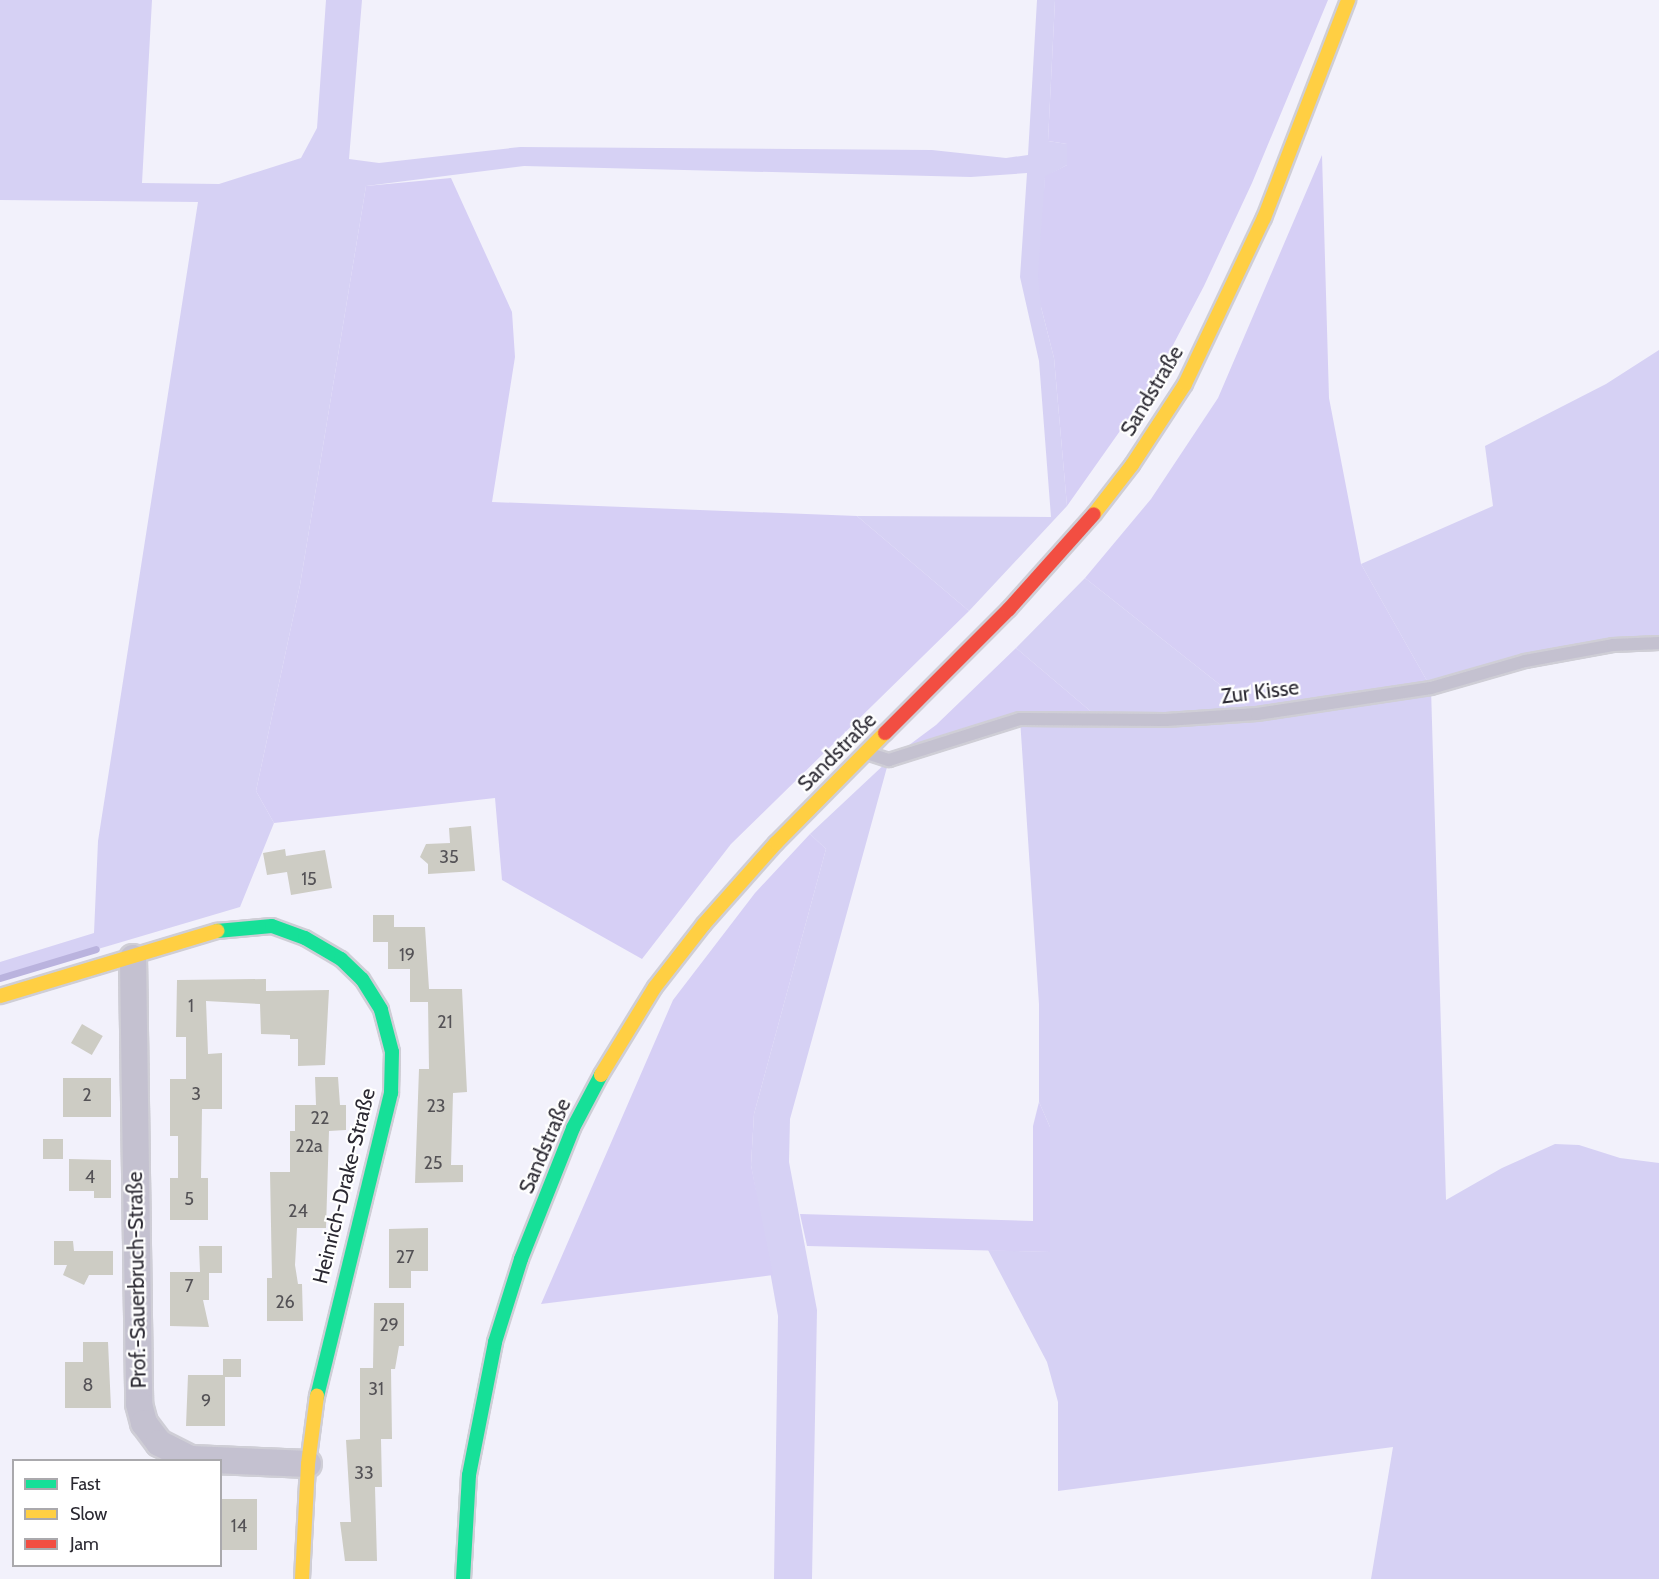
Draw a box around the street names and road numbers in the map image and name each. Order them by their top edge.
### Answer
street label: Sandstraße [1115,341,1189,441]
street label: Zur Kisse [1220,675,1300,709]
street label: Sandstraße [792,707,882,797]
street label: Heinrich-Drake-Straße [307,1086,381,1286]
street label: Sandstraße [514,1095,576,1197]
street label: Prof.-Sauerbruch-Straße [123,1171,151,1389]

